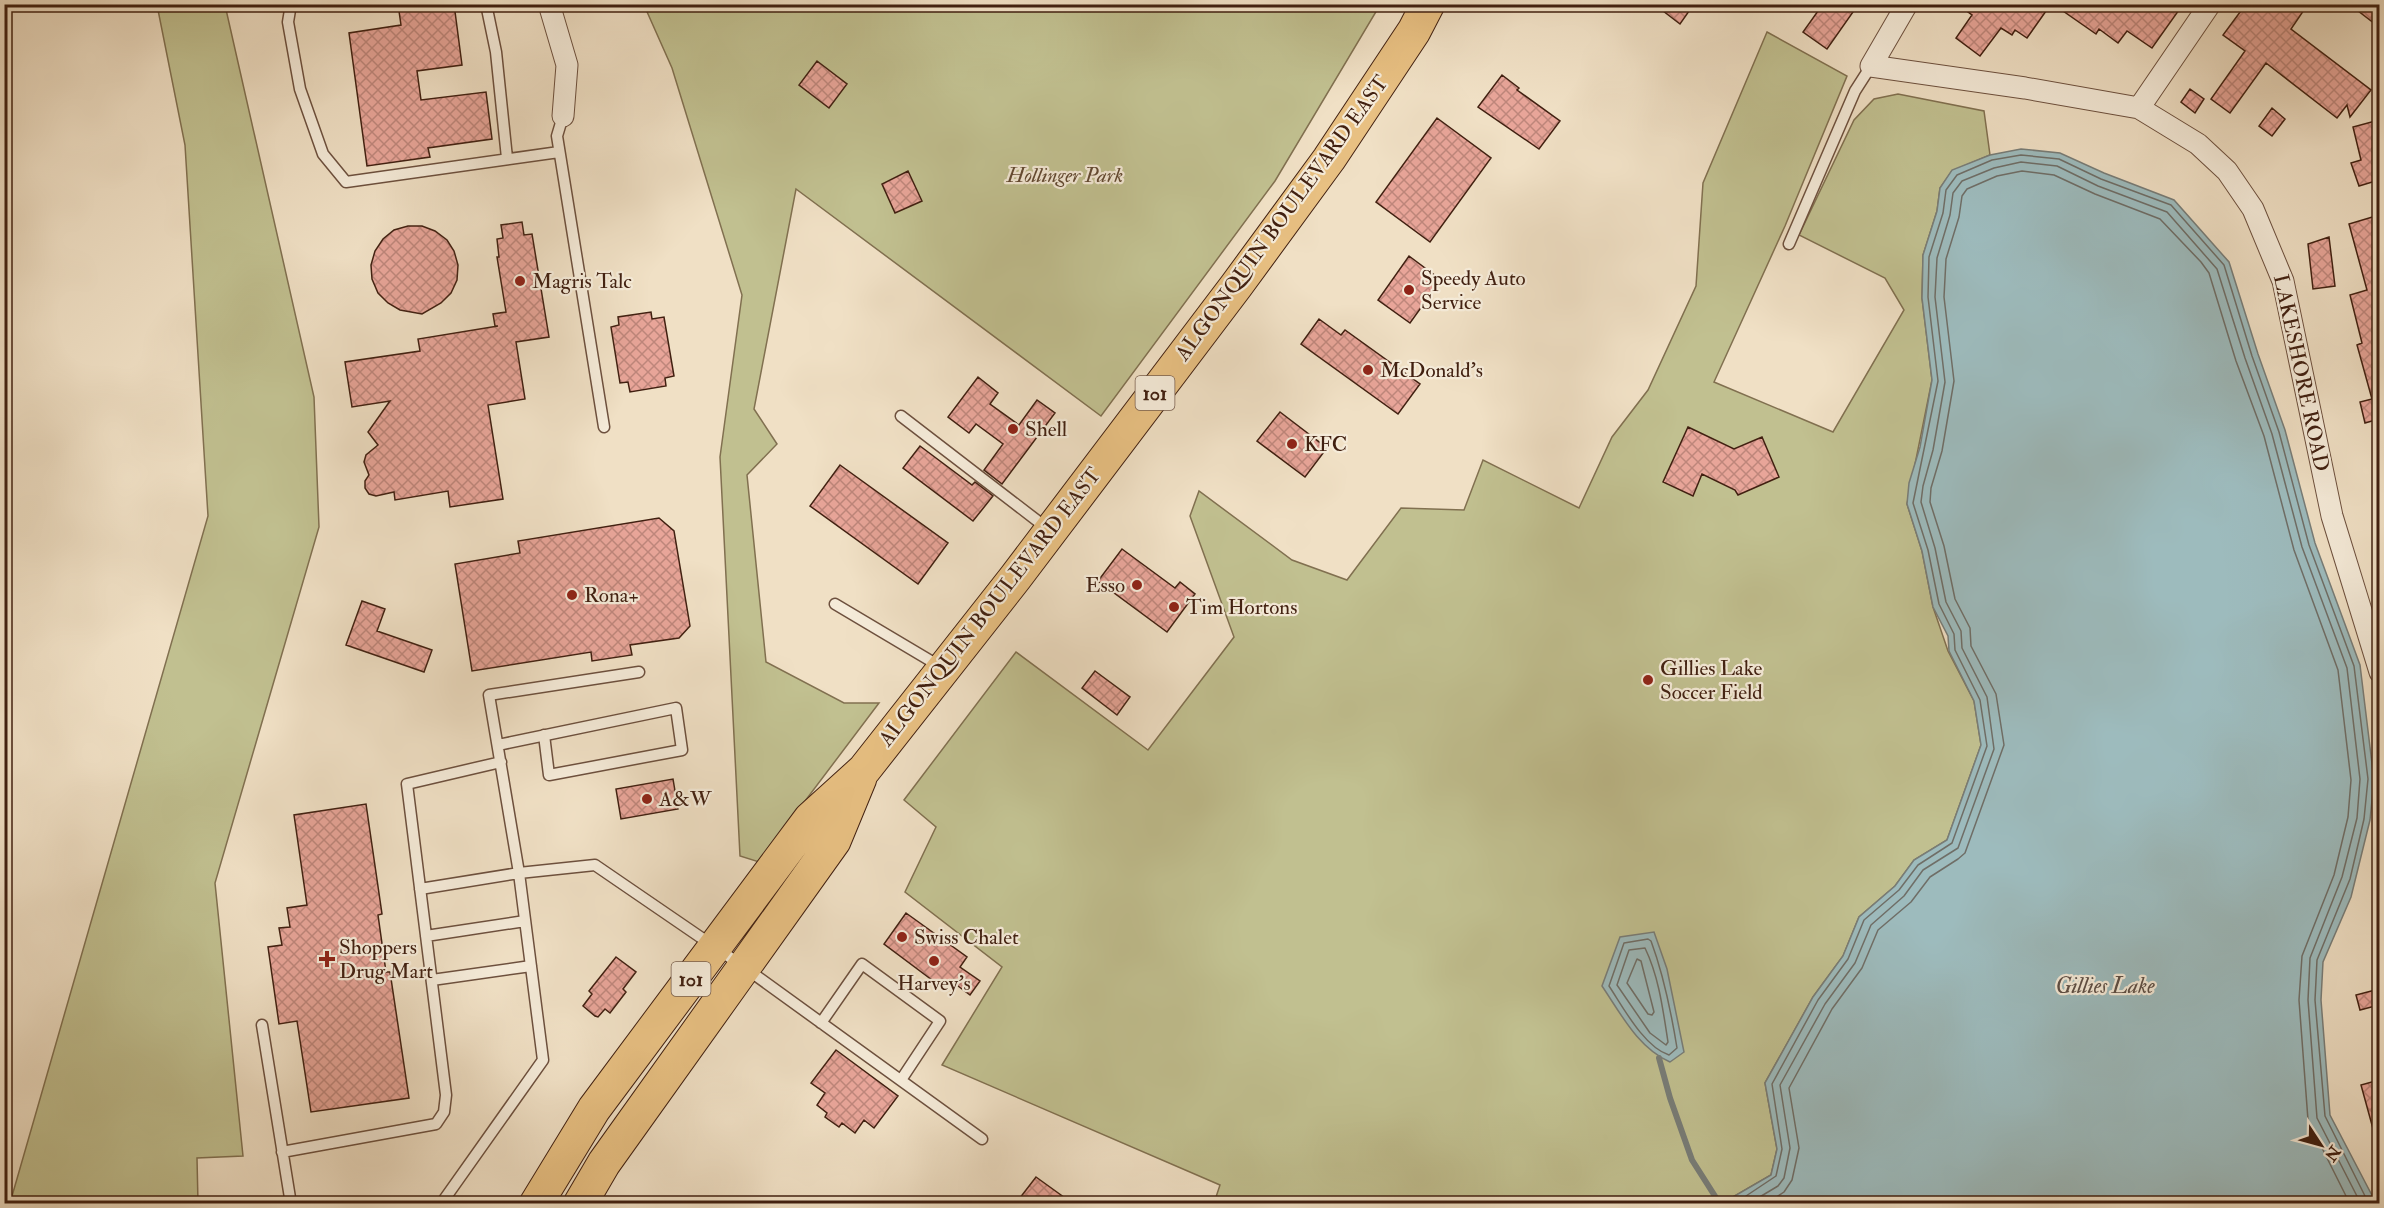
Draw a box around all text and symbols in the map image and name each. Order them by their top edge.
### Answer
street label: ALGONQUIN BOULEVARD EAST [1169,70,1395,367]
park label: Hollinger Park [1006,162,1123,189]
place label: Speedy Auto Service [1421,265,1526,316]
place label: Magris Talc [532,268,632,295]
street label: LAKESHORE ROAD [2267,272,2335,474]
marker: Magris Talc [513,274,527,288]
marker: Speedy Auto Service [1402,283,1416,297]
place label: McDonald's [1380,357,1483,384]
marker: McDonald's [1361,363,1375,377]
road number: 101 [1136,376,1174,410]
place label: Shell [1025,416,1068,443]
marker: Shell [1006,422,1020,436]
place label: KFC [1304,431,1347,458]
marker: KFC [1285,437,1299,451]
street label: ALGONQUIN BOULEVARD EAST [872,462,1107,753]
place label: Esso [1085,572,1125,599]
marker: Esso [1130,578,1144,592]
place label: Rona+ [584,582,639,609]
marker: Rona+ [565,588,579,602]
place label: Tim Hortons [1186,594,1297,621]
marker: Tim Hortons [1167,600,1181,614]
place label: Gillies Lake Soccer Field [1660,655,1763,706]
marker: Gillies Lake Soccer Field [1641,673,1655,687]
place label: A&W [658,786,712,813]
marker: A&W [640,792,654,806]
place label: Swiss Chalet [914,924,1019,951]
marker: Swiss Chalet [895,930,909,944]
place label: Shoppers Drug Mart [339,934,433,985]
marker: Shoppers Drug Mart [320,952,334,966]
marker: Harvey's [927,954,941,968]
road number: 101 [672,962,710,996]
place label: Harvey's [897,970,971,997]
water label: Gillies Lake [2055,972,2155,1000]
north arrow [2291,1115,2351,1175]
text: N [2320,1141,2345,1165]

